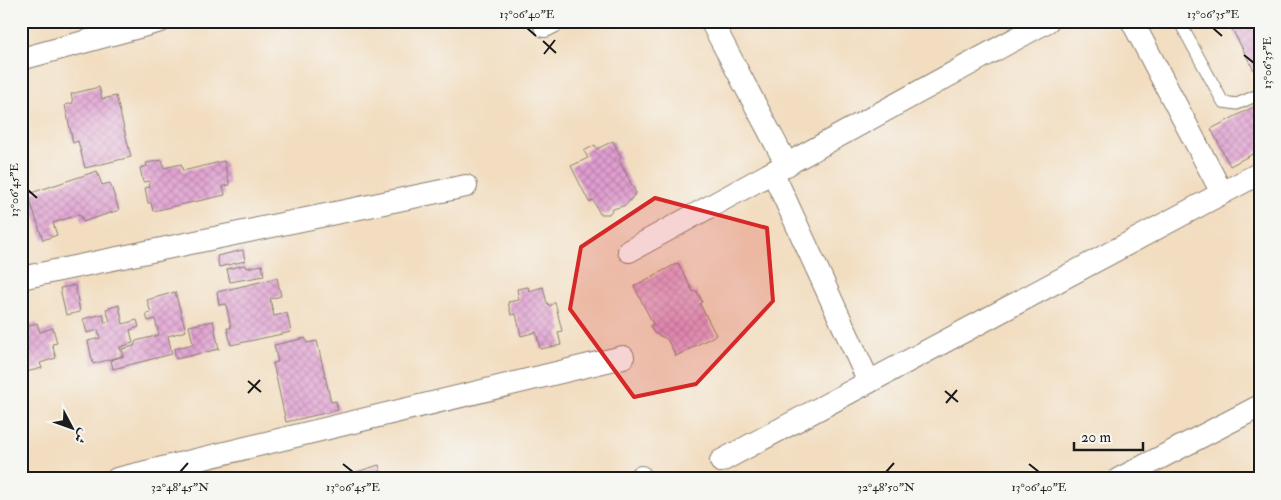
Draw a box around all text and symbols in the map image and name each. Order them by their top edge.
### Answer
text: 13°06'40"E [500,7,555,22]
text: 13°06'35"E [1187,7,1239,22]
text: 13°06'35"E [1260,37,1275,89]
text: 13°06'45"E [7,163,22,217]
north arrow [48,402,98,452]
scale bar [1074,420,1142,452]
text: ش [70,425,92,447]
text: 20 m [1081,428,1111,447]
text: 32°48'45"N [151,480,209,495]
text: 13°06'45"E [326,480,380,495]
text: 32°48'50"N [857,480,915,495]
text: 13°06'40"E [1012,480,1067,495]

